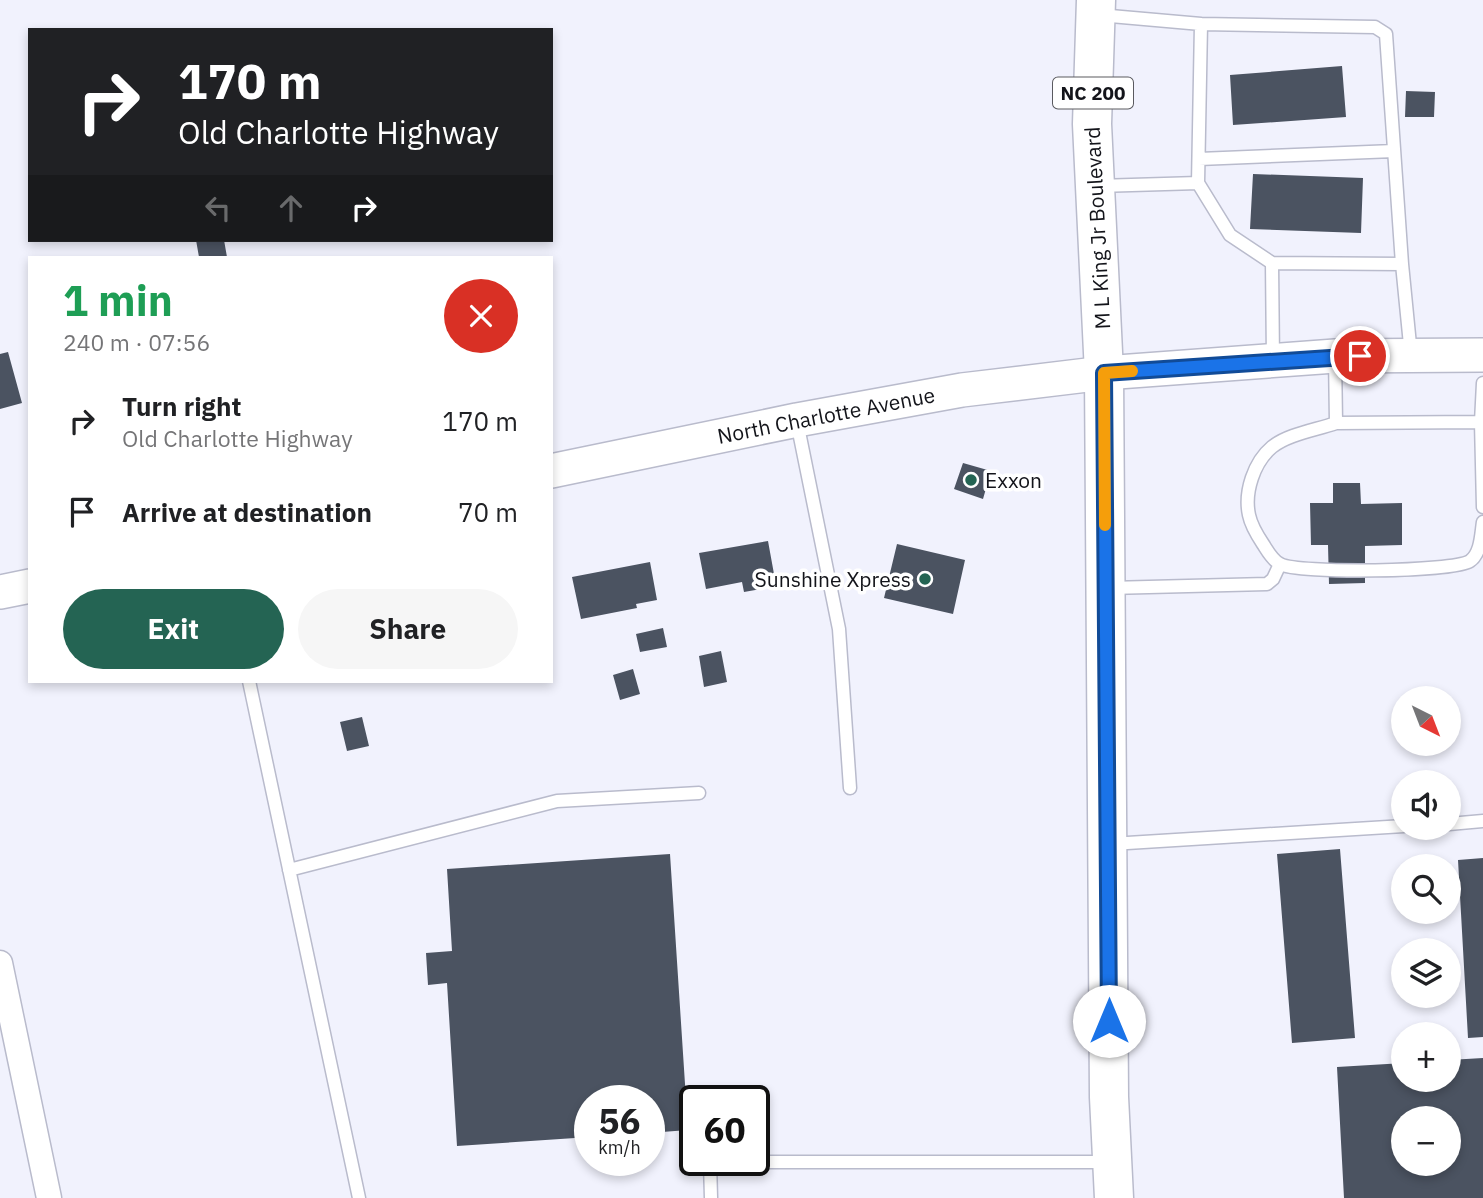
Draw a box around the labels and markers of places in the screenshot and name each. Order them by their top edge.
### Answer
pin [1330,326,1390,386]
place label: Exxon [985,466,1042,494]
marker: Exxon [963,472,979,488]
place label: Sunshine Xpress [755,565,911,593]
marker: Sunshine Xpress [917,571,933,587]

